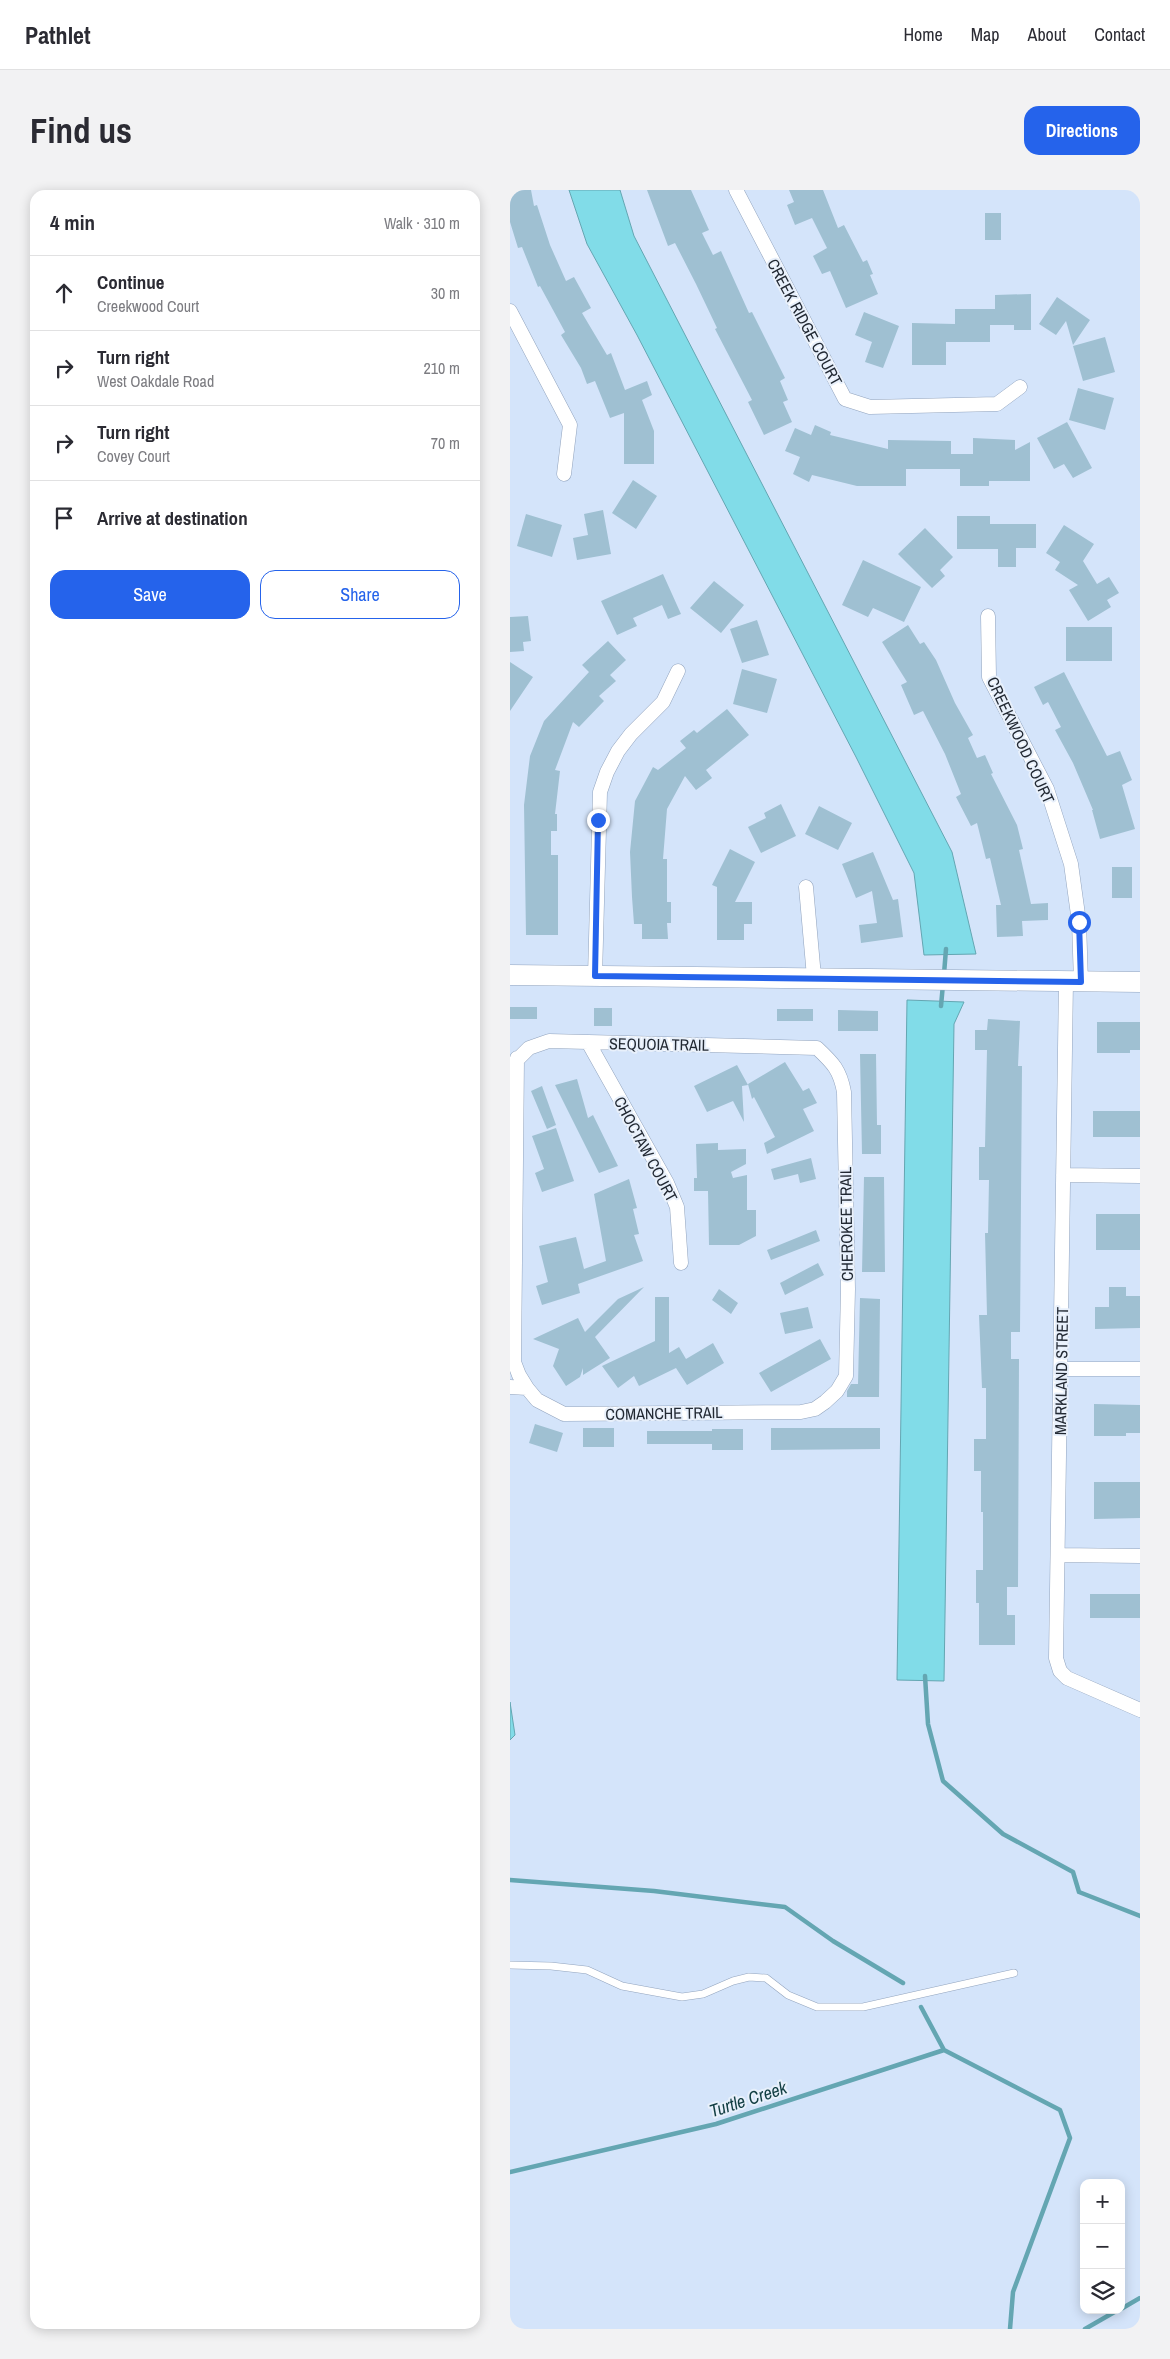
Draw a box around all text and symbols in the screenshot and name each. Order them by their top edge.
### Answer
text: Pathlet [25,19,91,51]
text: Home [903,22,943,47]
text: Map [971,22,1000,47]
text: About [1028,22,1066,47]
text: Contact [1094,22,1145,47]
button: Directions [1024,106,1140,155]
text: Find us [30,107,132,154]
text: 4 min [50,208,95,237]
text: Walk · 310 m [384,212,460,234]
street label: CREEK RIDGE COURT [762,255,848,389]
text: Continue [97,269,165,295]
icon: ahead [50,279,78,307]
text: 30 m [431,282,460,304]
text: Creekwood Court [97,295,199,317]
text: Turn right [97,344,169,370]
icon: right [50,354,78,382]
text: 210 m [424,357,460,379]
text: West Oakdale Road [97,370,214,392]
text: Turn right [97,419,169,445]
icon: right [50,429,78,457]
text: 70 m [431,432,460,454]
text: Covey Court [97,445,170,467]
icon: arrive [50,504,78,532]
text: Arrive at destination [97,505,248,531]
button: Save [50,570,250,619]
button: Share [260,570,460,619]
street label: CREEKWOOD COURT [982,673,1060,807]
route end [587,809,610,832]
route start [1068,911,1091,934]
street label: SEQUOIA TRAIL [609,1032,710,1056]
street label: CHOCTAW COURT [609,1092,683,1206]
street label: CHEROKEE TRAIL [834,1166,858,1281]
street label: MARKLAND STREET [1049,1307,1073,1435]
street label: COMANCHE TRAIL [605,1401,723,1425]
water label: Turtle Creek [706,2075,790,2123]
map controls [1080,2179,1125,2314]
button: + [1080,2179,1125,2224]
button: − [1080,2224,1125,2269]
button: layers [1080,2269,1125,2314]

